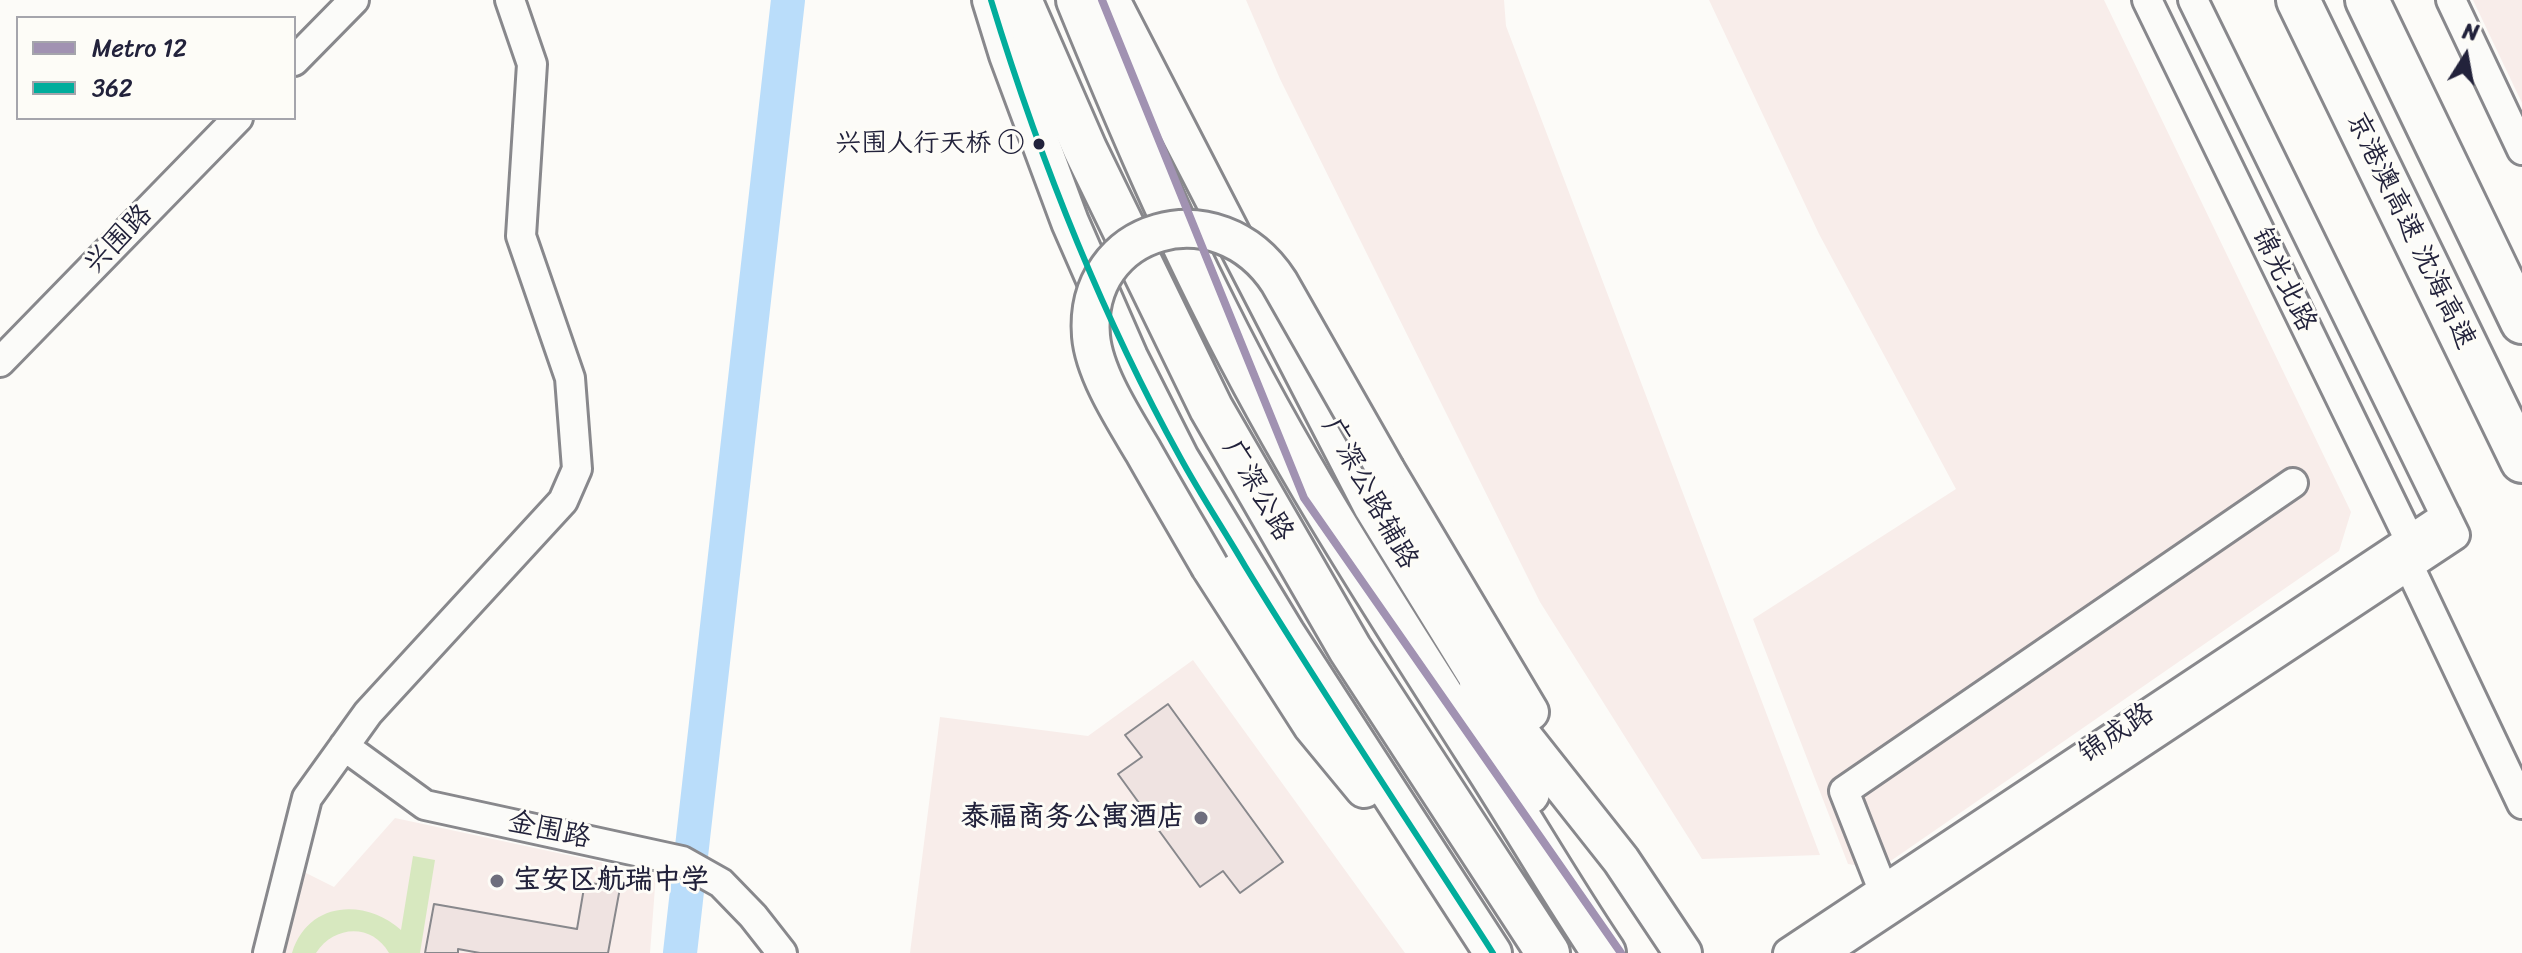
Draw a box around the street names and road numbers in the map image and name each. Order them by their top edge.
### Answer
street label: 京港澳高速 沈海高速 [2338,107,2482,355]
street label: 兴围路 [78,198,160,282]
street label: 锦光北路 [2243,222,2323,338]
street label: 广深公路辅路 [1314,412,1424,576]
street label: 广深公路 [1214,434,1300,548]
street label: 锦成路 [2073,697,2161,771]
street label: 金围路 [504,806,594,856]

